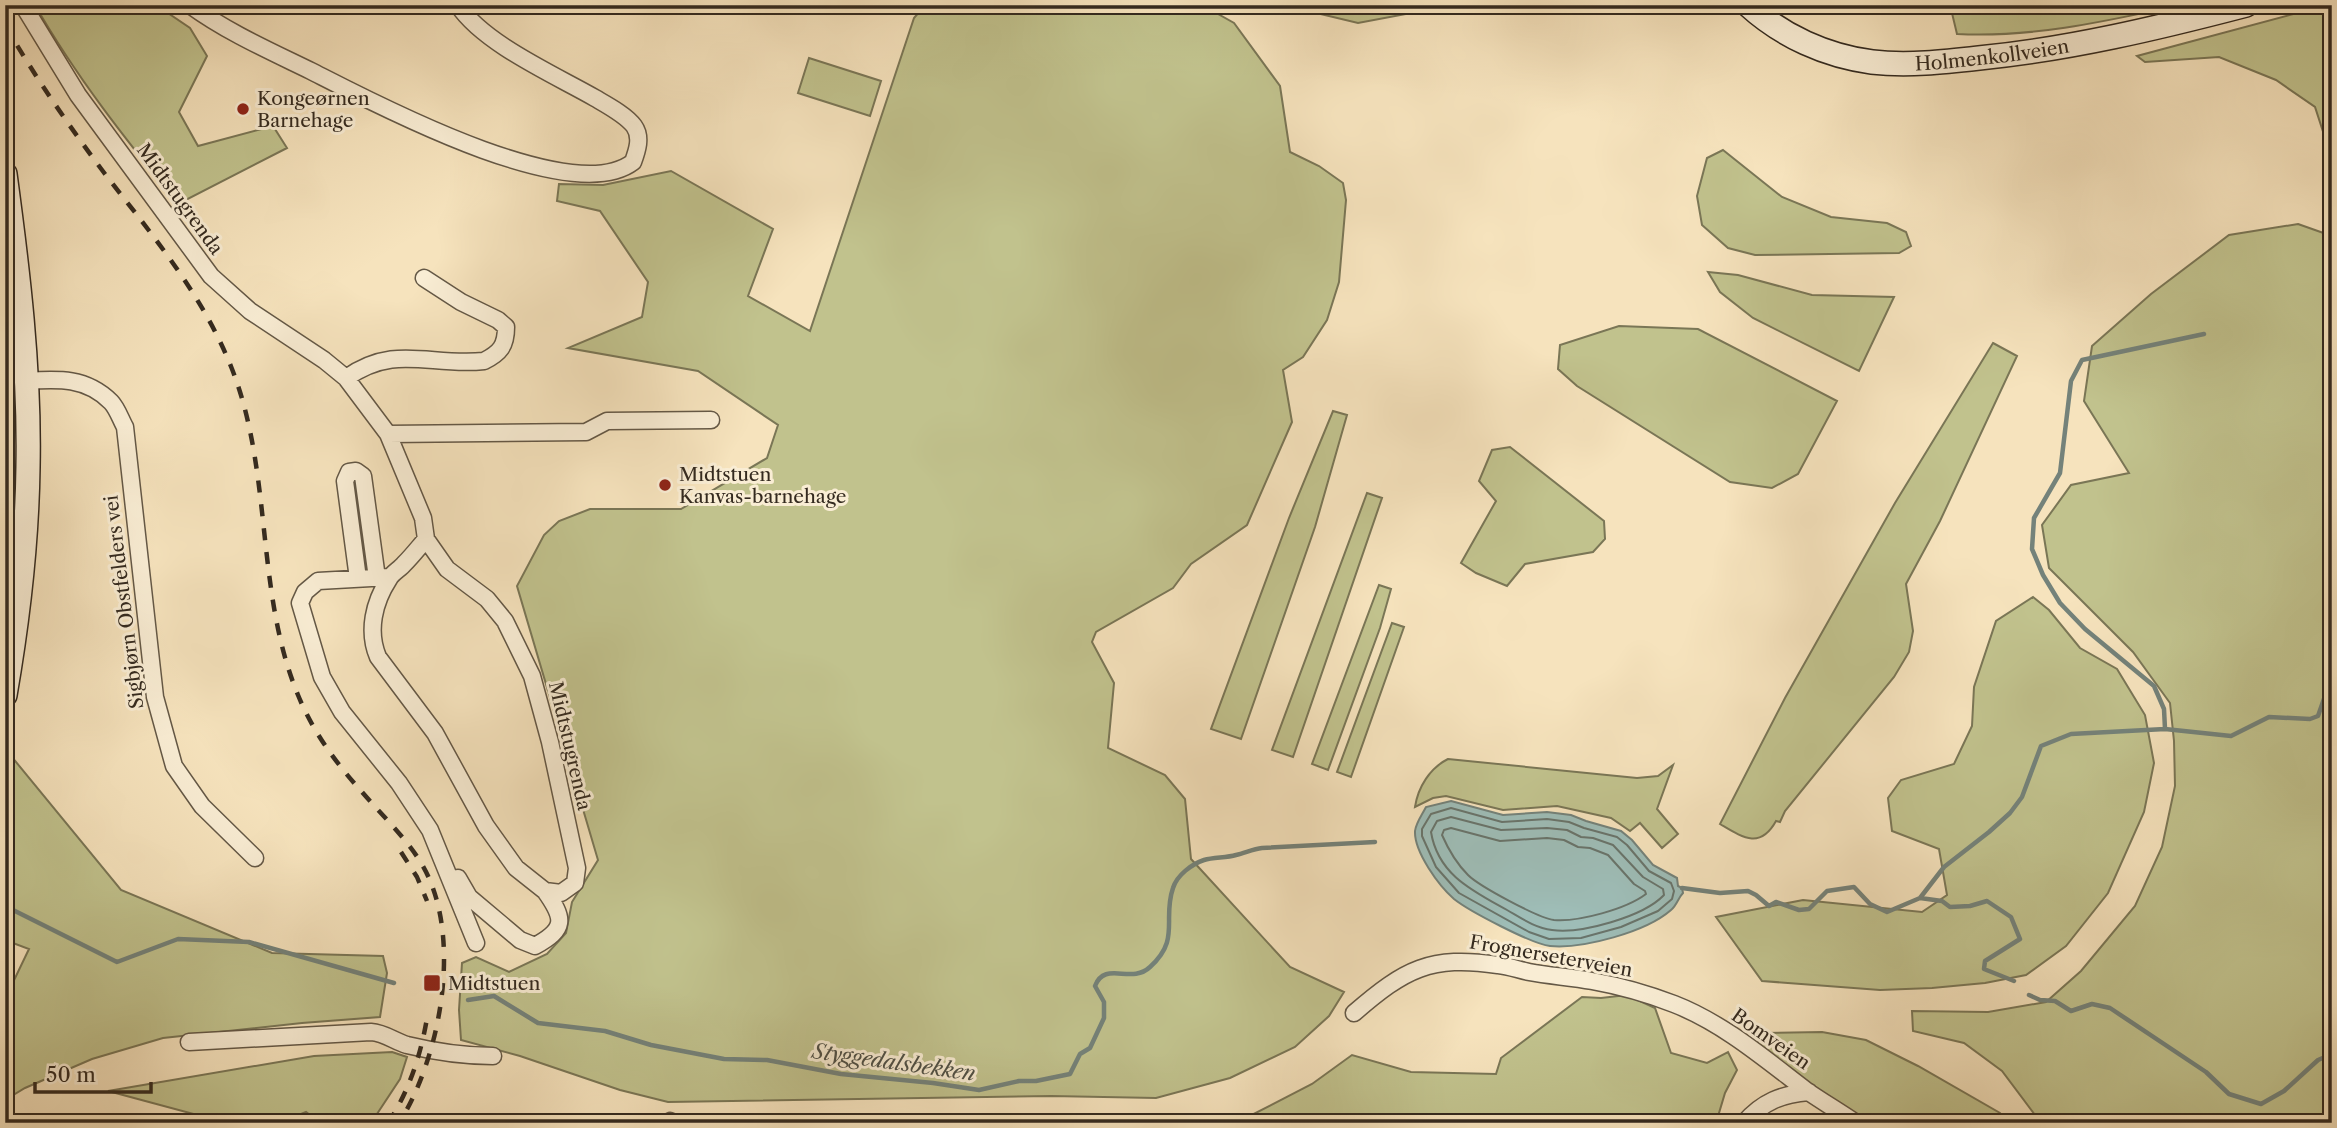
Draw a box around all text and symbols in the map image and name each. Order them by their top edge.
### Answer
street label: Holmenkollveien [1914,34,2071,75]
place label: Kongeørnen Barnehage [257,87,370,132]
marker: Kongeørnen Barnehage [235,101,251,117]
street label: Midtstugrenda [132,139,228,259]
place label: Midtstuen Kanvas-barnehage [679,463,846,508]
marker: Midtstuen Kanvas-barnehage [657,477,673,493]
street label: Sigbjørn Obstfelders vei [99,494,149,710]
street label: Midtstugrenda [544,679,596,813]
street label: Frognerseterveien [1468,930,1634,982]
place label: Midtstuen [448,972,540,995]
marker: Midtstuen [422,973,442,993]
street label: Bomveien [1727,1004,1815,1075]
water label: Styggedalsbekken [809,1038,977,1086]
scale bar [35,1051,150,1095]
text: 50 m [46,1062,96,1087]

